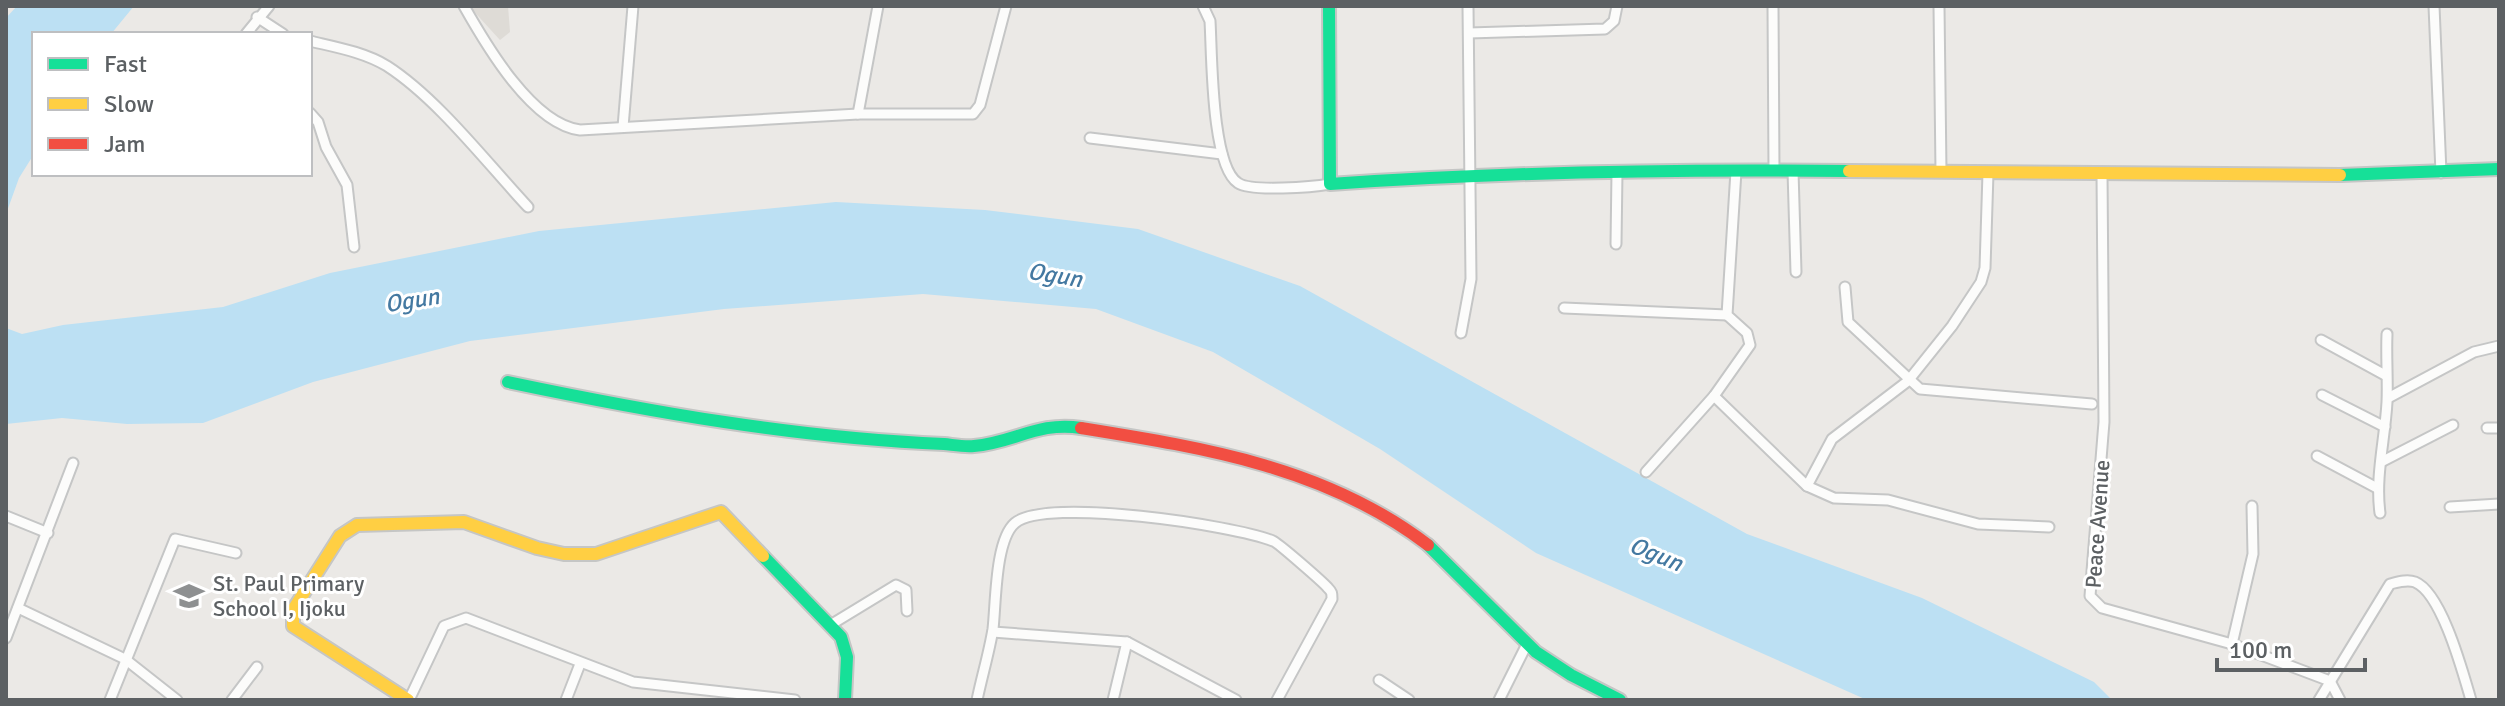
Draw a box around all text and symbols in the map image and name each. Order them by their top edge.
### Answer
legend [32,32,312,176]
text: Fast [104,49,147,79]
text: Slow [104,89,154,119]
text: Jam [104,129,145,159]
water label: Ogun [1026,256,1085,294]
water label: Ogun [383,281,442,319]
street label: Peace Avenue [2080,459,2115,589]
water label: Ogun [1625,530,1688,578]
place label: St. Paul Primary School I, Ijoku [213,570,365,622]
school or university icon: St. Paul Primary School I, Ijoku [172,579,206,613]
scale bar [2217,622,2365,672]
text: 100 m [2229,635,2292,665]

